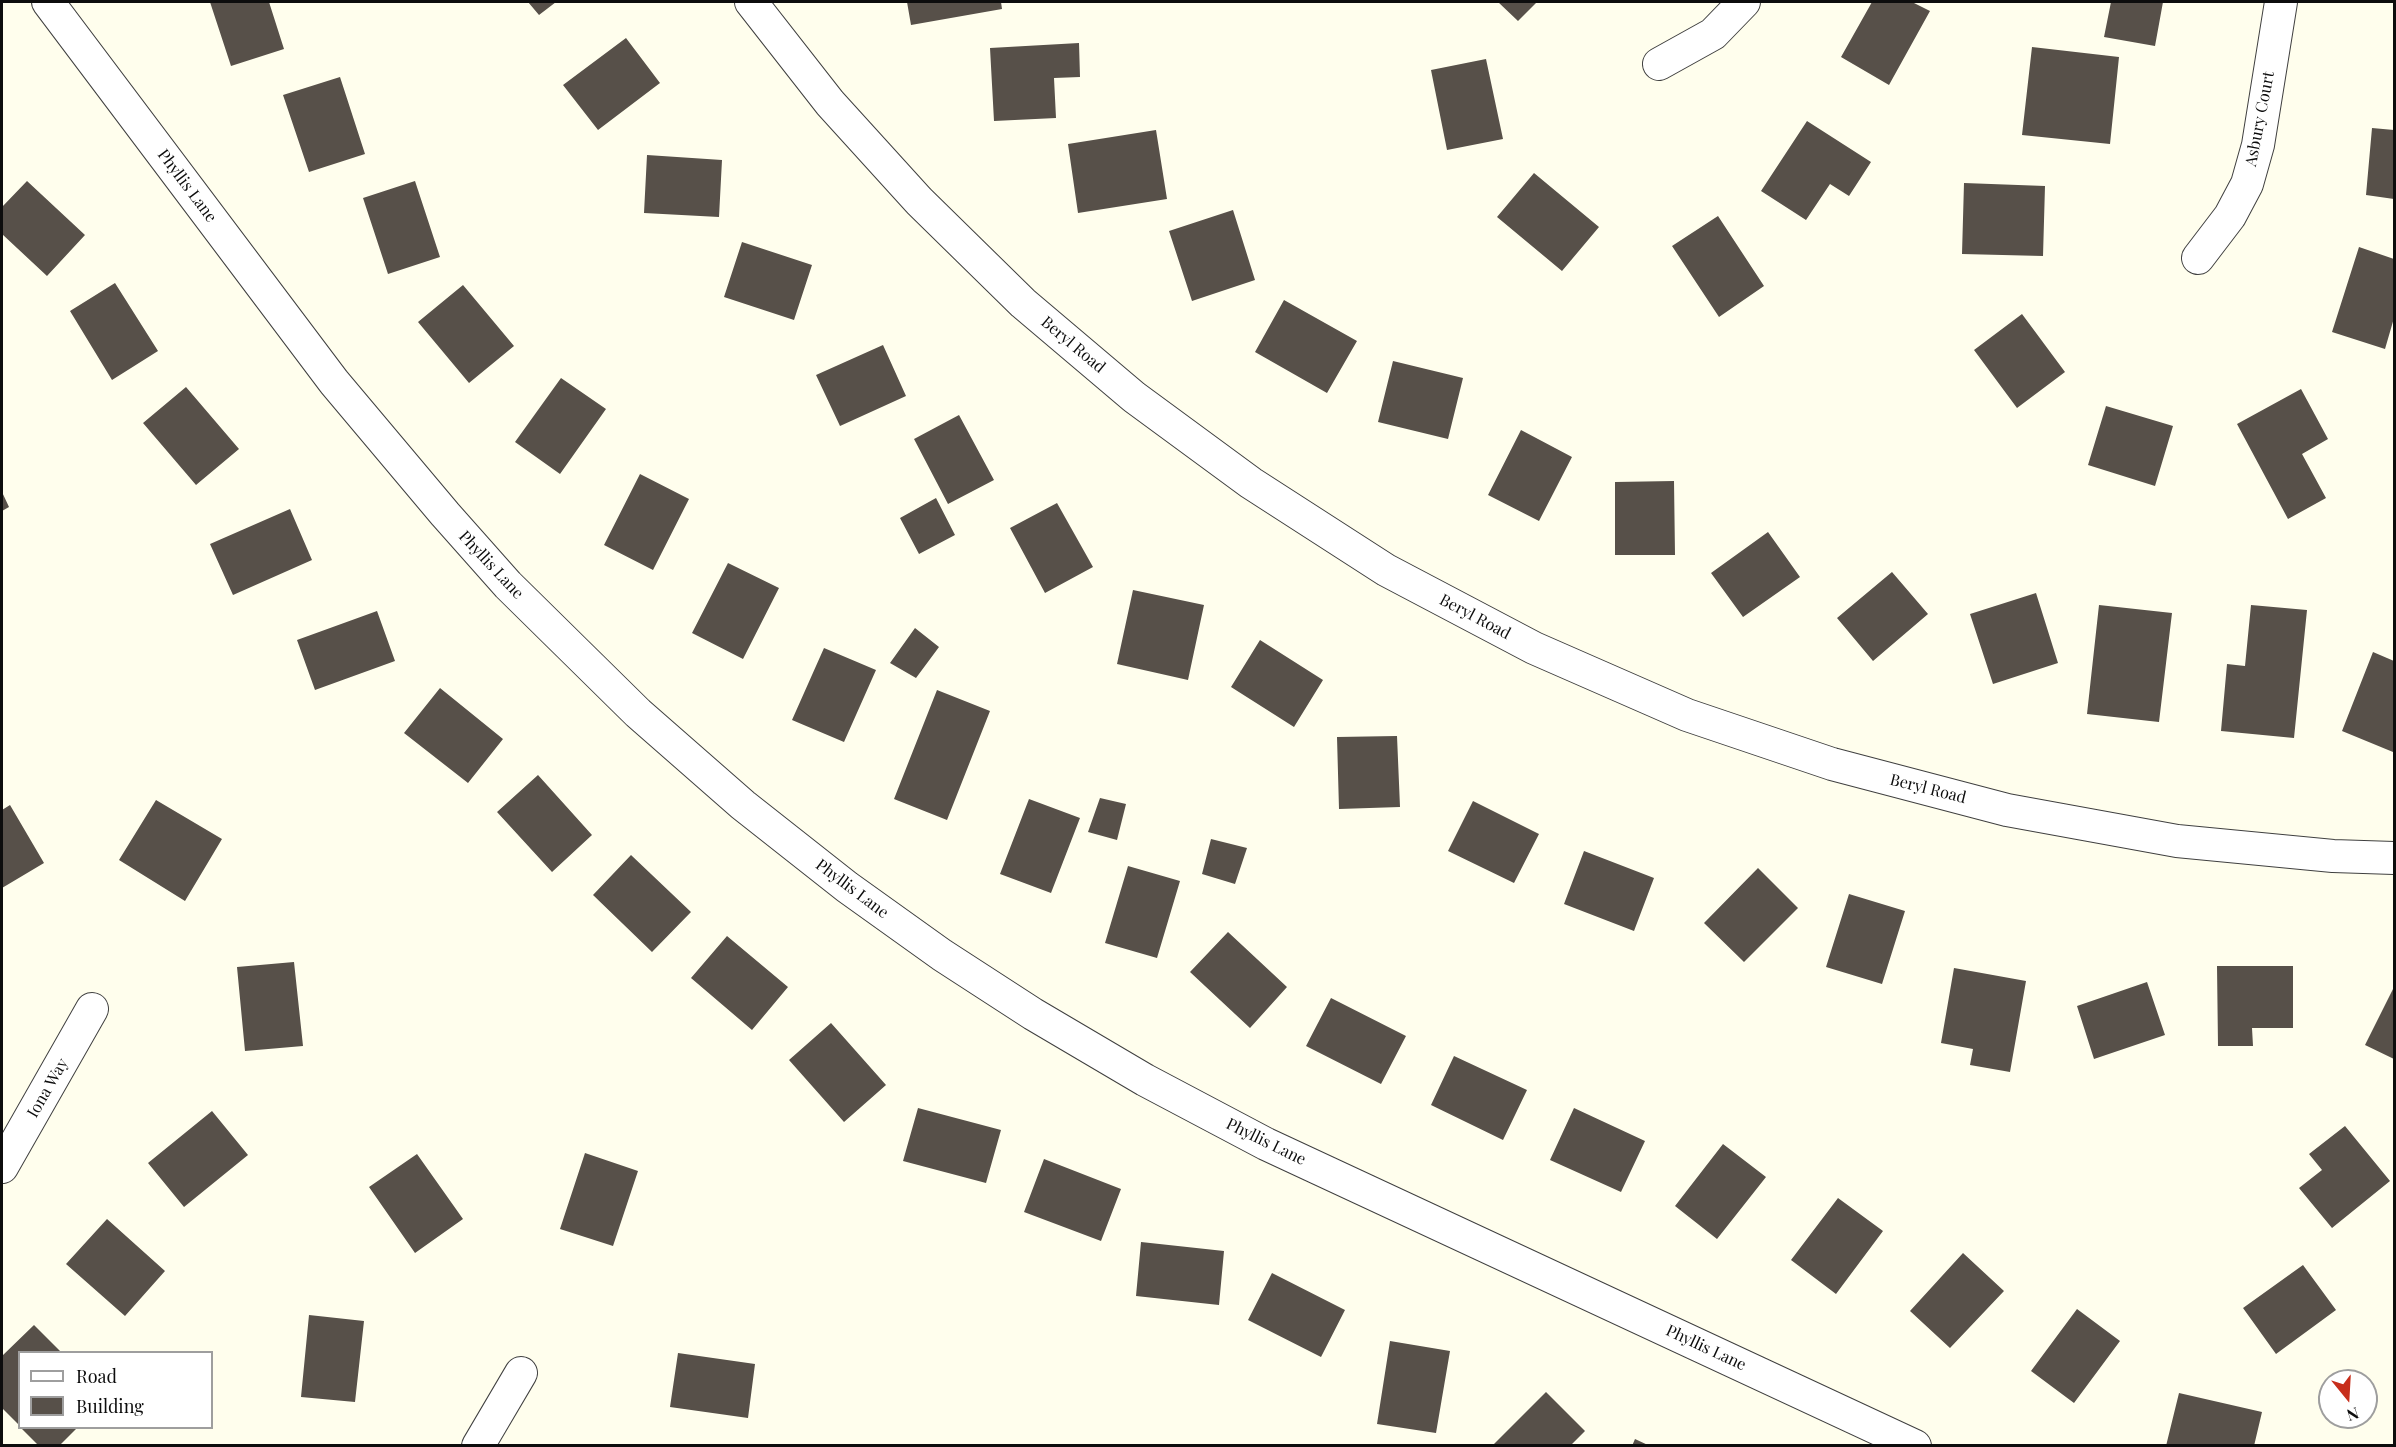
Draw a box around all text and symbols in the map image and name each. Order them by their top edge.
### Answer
street label: Asbury Court [2241,70,2279,168]
street label: Phyllis Lane [153,146,221,226]
street label: Beryl Road [1037,313,1109,377]
street label: Phyllis Lane [455,527,527,603]
street label: Beryl Road [1436,590,1514,644]
street label: Beryl Road [1888,770,1968,808]
street label: Phyllis Lane [812,855,892,923]
street label: Iona Way [23,1055,73,1121]
street label: Phyllis Lane [1223,1114,1309,1170]
street label: Phyllis Lane [1663,1321,1749,1375]
legend [18,1351,213,1429]
text: Road [76,1364,117,1388]
north arrow [2318,1369,2378,1429]
text: Building [76,1394,144,1418]
text: N [2344,1403,2362,1426]

